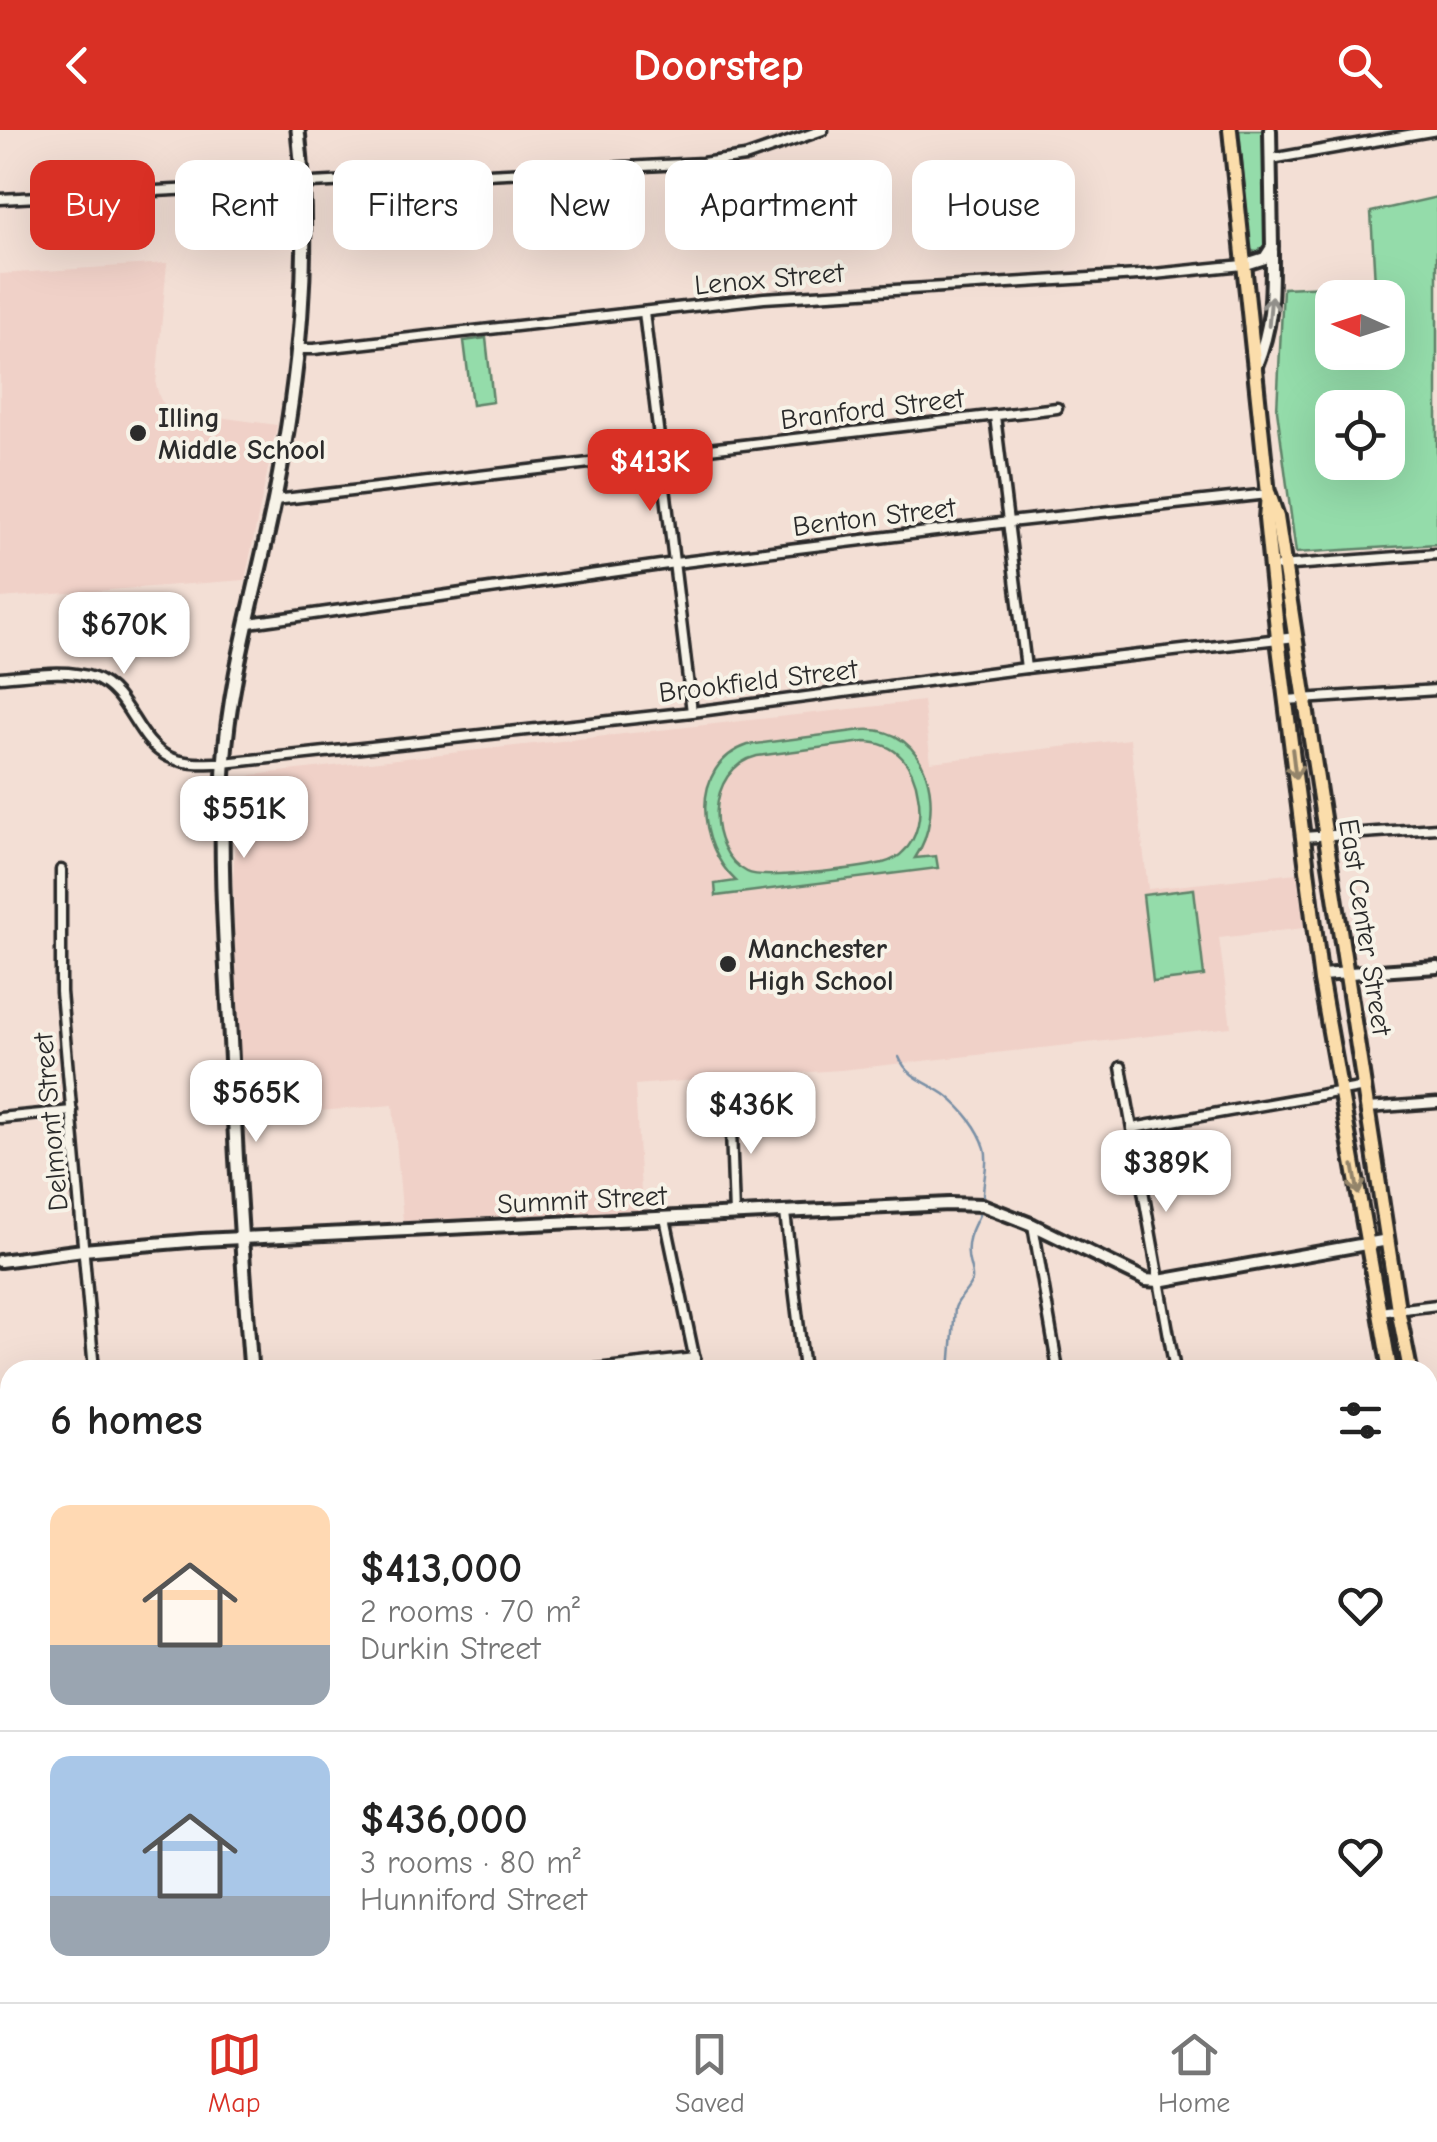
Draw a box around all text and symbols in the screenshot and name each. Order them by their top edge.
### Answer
icon: back [50,38,105,93]
icon: search [1332,38,1387,93]
text: Doorstep [633,39,804,91]
chip: Buy [30,160,155,250]
chip: Rent [175,160,313,250]
chip: Filters [333,160,493,250]
chip: New [513,160,645,250]
chip: Apartment [665,160,892,250]
chip: House [912,160,1075,250]
street label: Lenox Street [693,256,846,301]
north arrow [1315,280,1405,370]
map controls [1315,280,1405,480]
one-way arrow [1261,295,1280,327]
street label: Branford Street [779,382,967,436]
button: locate [1315,390,1405,480]
place label: Illing Middle School [158,402,326,466]
marker: Illing Middle School [127,422,149,444]
pin: $413K [580,429,720,514]
text: $413K [610,443,690,480]
street label: Benton Street [791,491,958,543]
pin: $670K [54,592,194,677]
text: $670K [81,606,167,643]
street label: Brookfield Street [657,653,860,709]
one-way arrow [1285,748,1304,780]
pin: $551K [174,776,314,861]
text: $551K [202,790,286,827]
street label: East Center Street [1332,817,1398,1039]
place label: Manchester High School [748,933,894,997]
marker: Manchester High School [717,953,739,975]
street label: Delmont Street [27,1031,75,1212]
pin: $565K [186,1060,326,1145]
pin: $436K [681,1072,821,1157]
text: $565K [212,1074,300,1111]
text: $436K [709,1086,793,1123]
pin: $389K [1096,1130,1236,1215]
text: $389K [1123,1144,1209,1181]
one-way arrow [1347,1163,1366,1196]
street label: Summit Street [496,1180,669,1220]
icon: filters [1333,1393,1388,1448]
text: 6 homes [50,1396,203,1445]
text: $413,000 [360,1544,522,1593]
icon: home [130,1545,250,1665]
icon: heart [1333,1578,1388,1633]
text: 2 rooms · 70 m² [360,1593,580,1630]
text: Durkin Street [360,1630,540,1667]
text: $436,000 [360,1795,528,1844]
icon: home [130,1796,250,1916]
icon: heart [1333,1829,1388,1884]
text: 3 rooms · 80 m² [360,1844,581,1881]
text: Hunniford Street [360,1881,587,1918]
tab: Map [207,2027,262,2119]
tab: Saved [675,2027,745,2119]
tab: Home [1158,2027,1230,2119]

